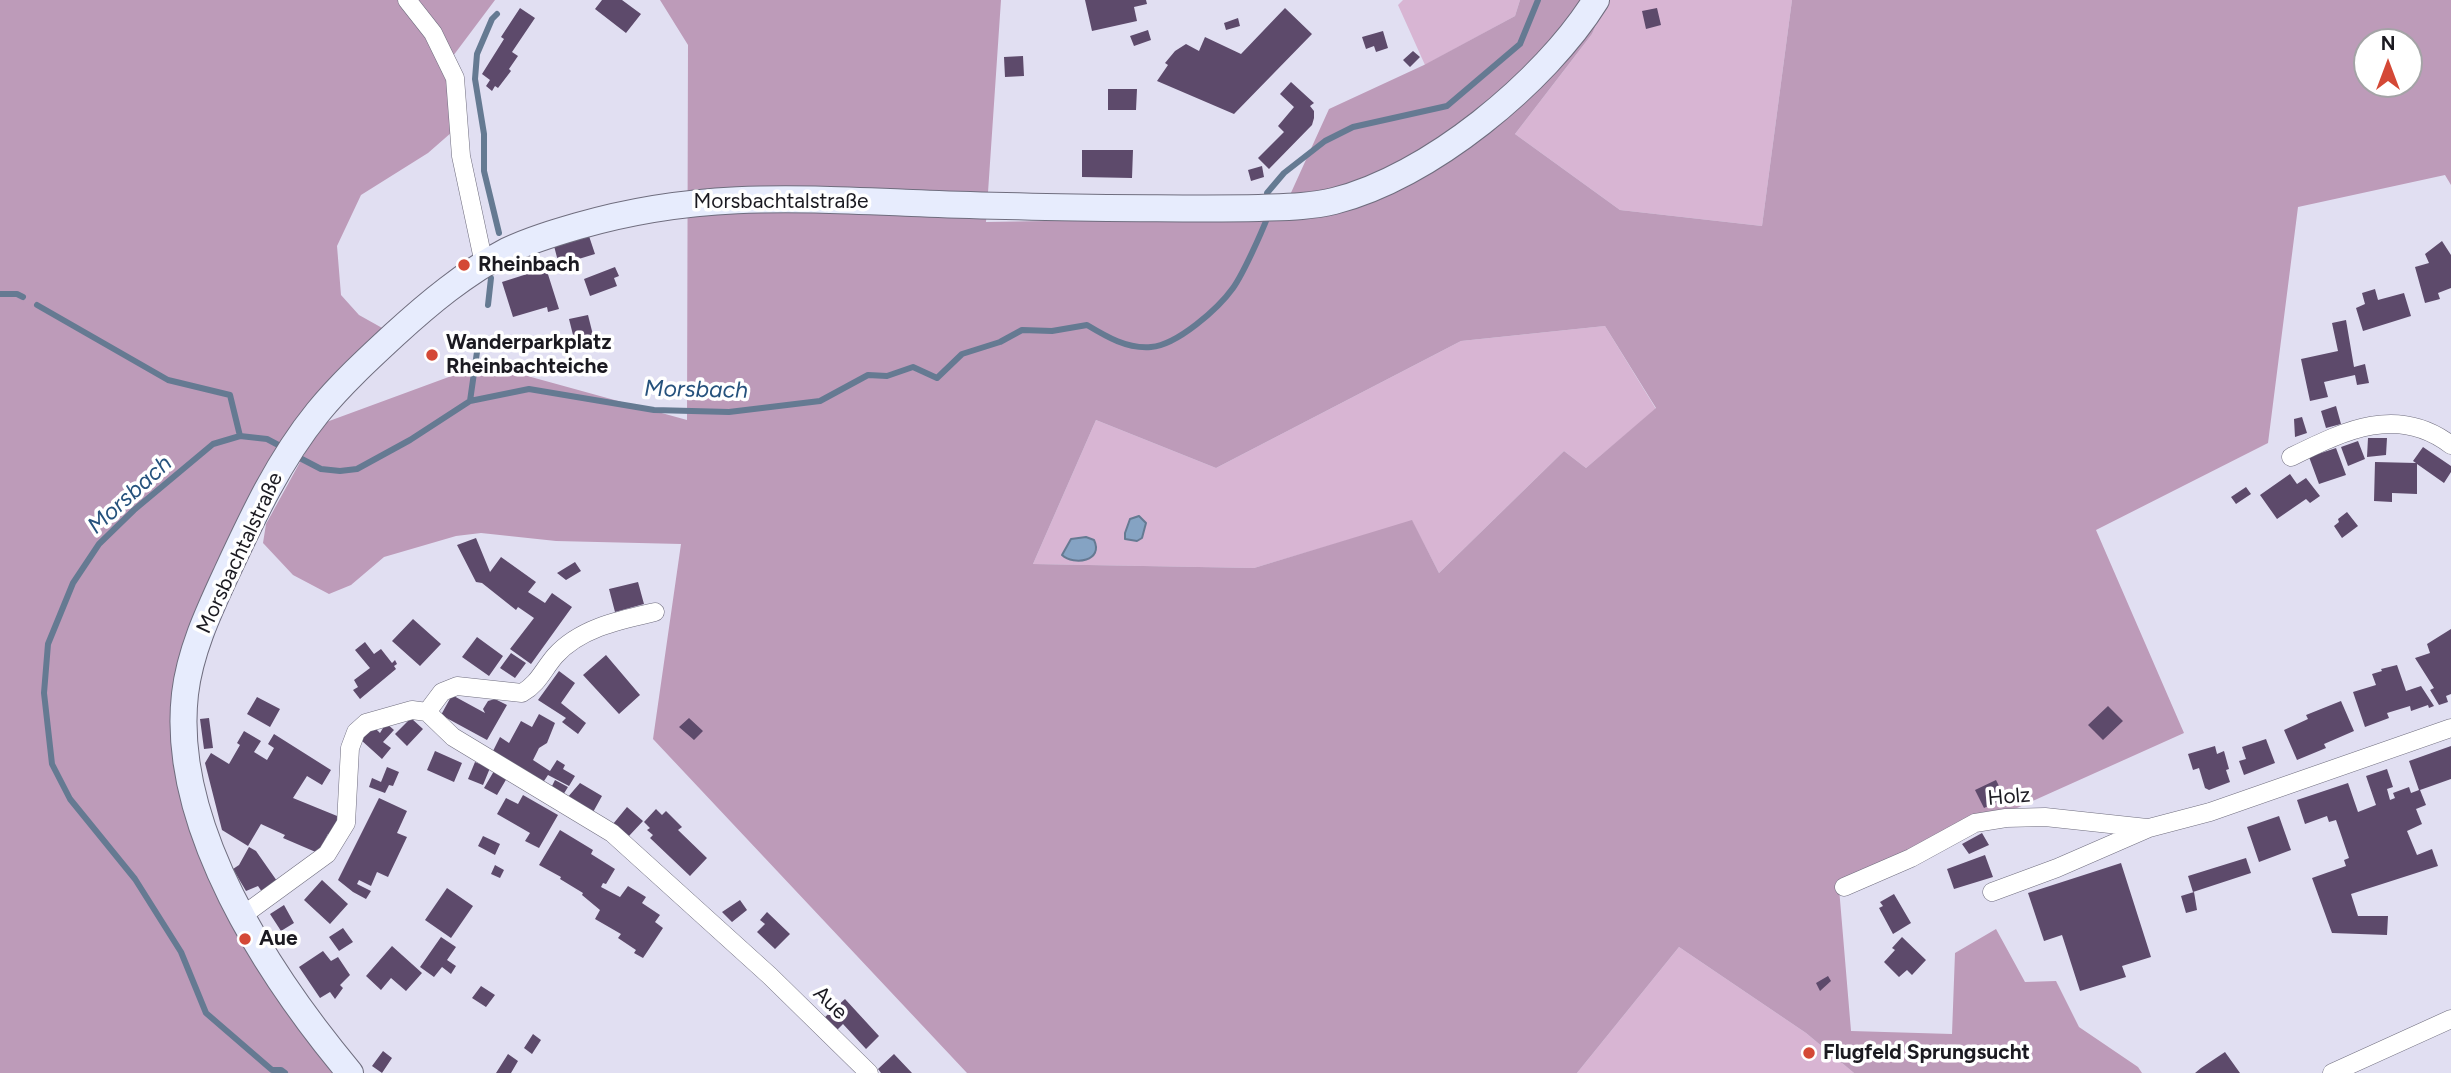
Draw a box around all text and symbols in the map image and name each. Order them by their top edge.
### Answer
north arrow [2353,28,2423,98]
text: N [2381,32,2395,55]
street label: Morsbachtalstraße [694,189,868,215]
place label: Rheinbach [478,252,580,278]
marker: Rheinbach [456,257,472,273]
place label: Wanderparkplatz Rheinbachteiche [446,330,612,380]
marker: Wanderparkplatz Rheinbachteiche [424,347,440,363]
water label: Morsbach [644,375,748,405]
water label: Morsbach [82,450,178,540]
street label: Morsbachtalstraße [192,468,288,638]
street label: Holz [1987,783,2031,811]
place label: Aue [259,926,298,952]
marker: Aue [237,931,253,947]
street label: Aue [808,981,852,1025]
place label: Flugfeld Sprungsucht [1823,1040,2030,1066]
marker: Flugfeld Sprungsucht [1801,1045,1817,1061]

